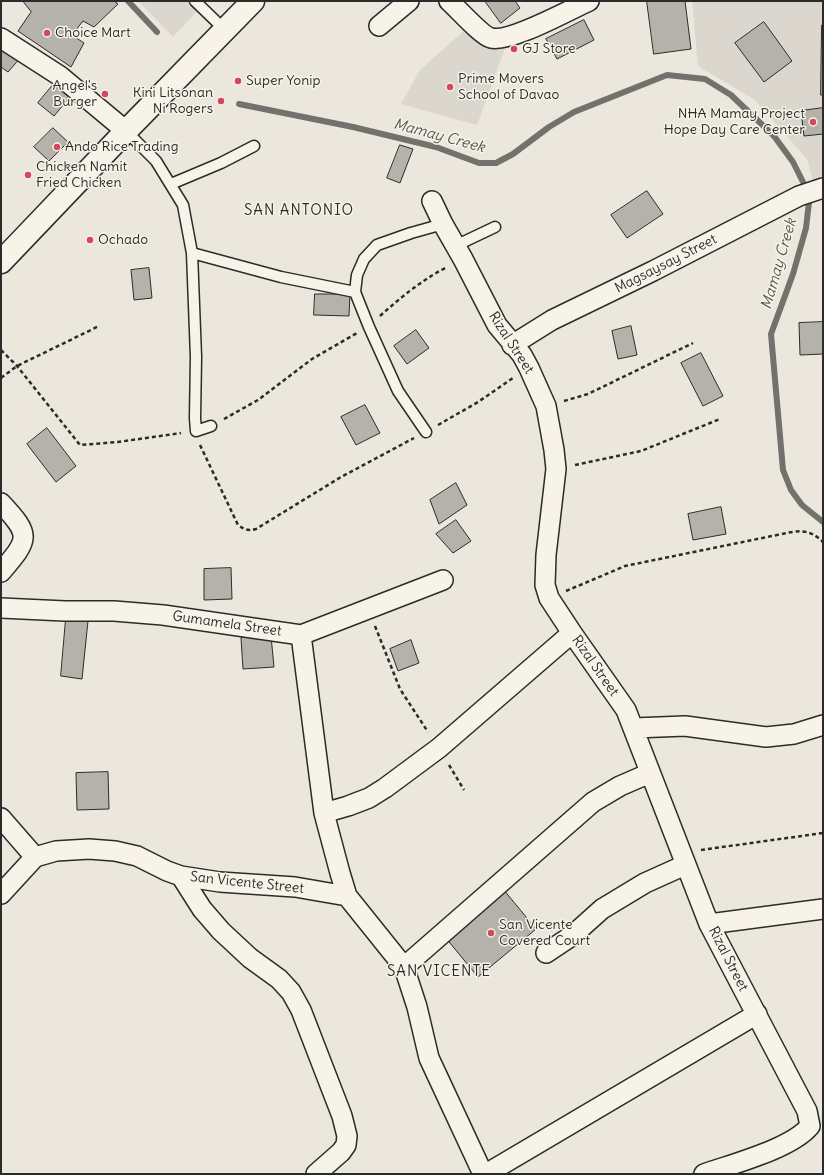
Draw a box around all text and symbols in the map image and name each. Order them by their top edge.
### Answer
place label: Choice Mart [55,25,131,41]
marker: Choice Mart [42,28,52,38]
place label: GJ Store [522,41,576,57]
marker: GJ Store [509,44,519,54]
place label: Prime Movers School of Davao [458,71,559,104]
place label: Super Yonip [246,73,320,89]
marker: Super Yonip [233,76,243,86]
place label: Angel's Burger [52,78,97,110]
marker: Prime Movers School of Davao [445,82,455,92]
place label: Kini Litsonan Ni Rogers [133,85,213,118]
marker: Angel's Burger [100,89,110,99]
marker: Kini Litsonan Ni Rogers [216,96,226,106]
place label: NHA Mamay Project Hope Day Care Center [664,106,805,138]
water label: Mamay Creek [391,115,487,157]
marker: NHA Mamay Project Hope Day Care Center [808,117,818,127]
place label: Ando Rice Trading [65,139,178,155]
marker: Ando Rice Trading [52,142,62,152]
place label: Chicken Namit Fried Chicken [36,159,127,192]
marker: Chicken Namit Fried Chicken [23,170,33,180]
district label: SAN ANTONIO [244,202,354,220]
water label: Mamay Creek [757,217,801,311]
street label: Magsaysay Street [612,231,720,297]
place label: Ochado [98,232,148,248]
marker: Ochado [85,235,95,245]
street label: Rizal Street [485,309,537,377]
street label: Gumamela Street [171,608,283,640]
street label: Rizal Street [568,632,622,700]
street label: San Vicente Street [189,869,305,897]
place label: San Vicente Covered Court [499,917,590,950]
street label: Rizal Street [705,924,751,994]
marker: San Vicente Covered Court [486,928,496,938]
district label: SAN VICENTE [387,963,491,981]

